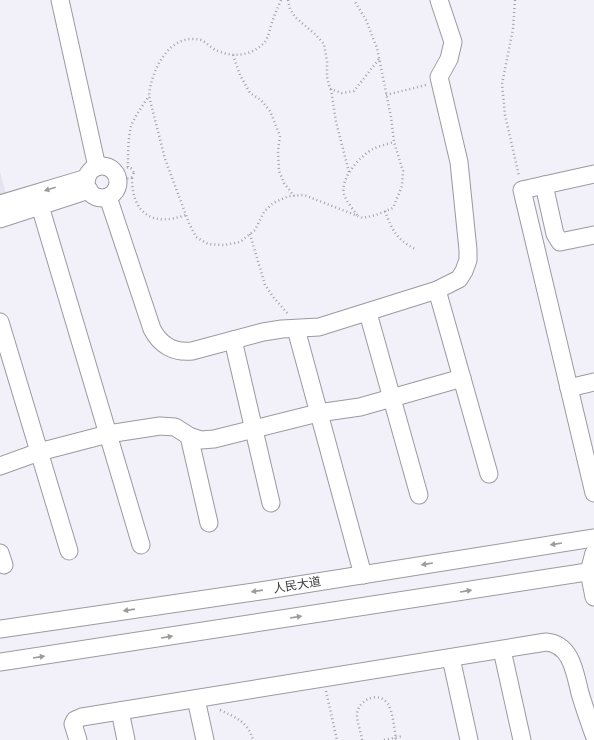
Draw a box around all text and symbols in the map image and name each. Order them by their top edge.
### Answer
one-way arrow [43,186,55,192]
one-way arrow [549,541,562,547]
one-way arrow [421,561,433,567]
street label: 人民大道 [272,572,322,597]
one-way arrow [251,588,263,594]
one-way arrow [459,588,472,594]
one-way arrow [123,607,135,613]
one-way arrow [289,614,302,620]
one-way arrow [161,634,173,640]
one-way arrow [32,653,45,659]

